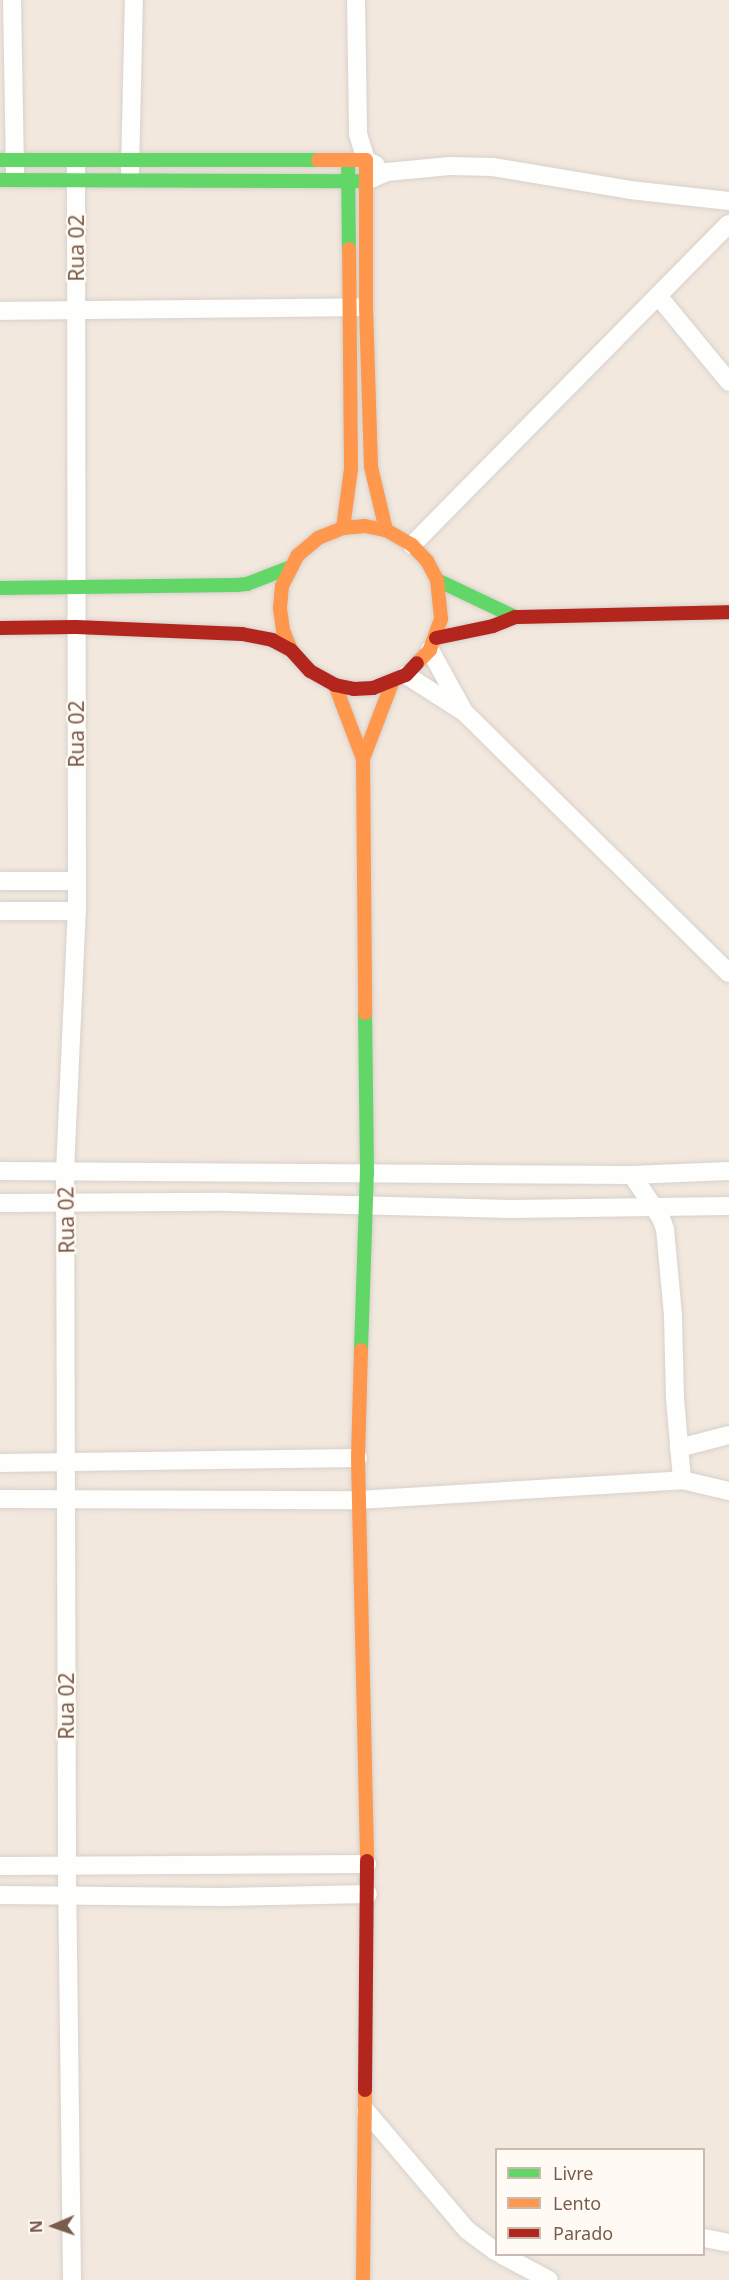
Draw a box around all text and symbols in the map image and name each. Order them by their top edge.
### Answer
street label: Rua 02 [63,214,89,282]
street label: Rua 02 [63,700,89,768]
street label: Rua 02 [53,1186,79,1254]
street label: Rua 02 [53,1672,79,1740]
legend [495,2148,705,2256]
text: Livre [553,2161,593,2185]
text: Lento [553,2191,601,2215]
north arrow [24,2196,84,2256]
text: N [25,2220,47,2234]
text: Parado [553,2221,613,2245]

